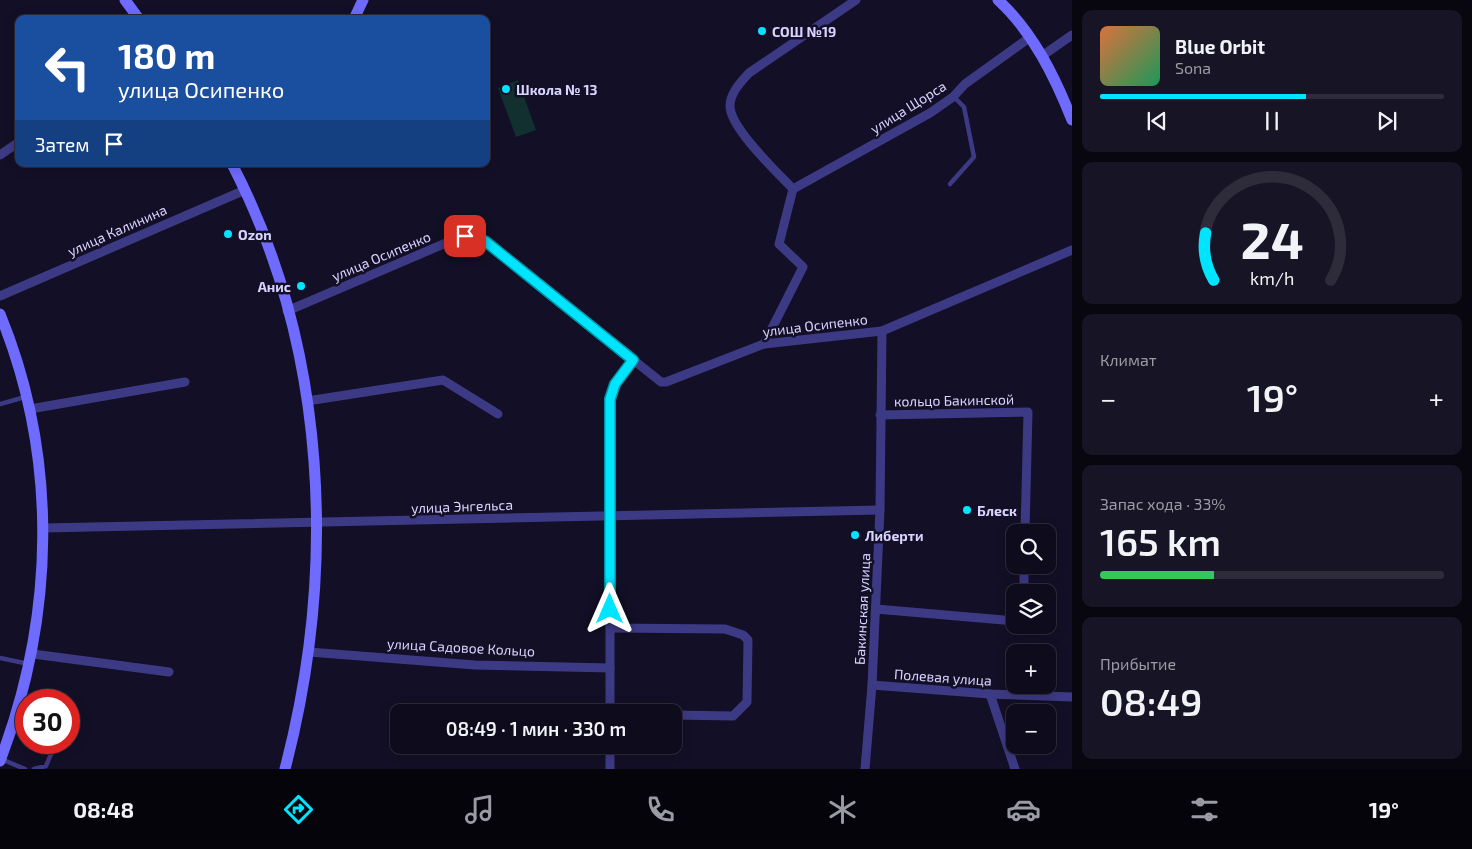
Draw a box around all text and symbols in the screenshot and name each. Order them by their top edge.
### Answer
place label: СОШ №19 [772,23,836,40]
marker: СОШ №19 [756,25,768,37]
text: 180 m [118,34,215,76]
icon: left [35,35,100,100]
text: Blue Orbit [1175,35,1265,58]
text: Sona [1175,58,1211,77]
text: улица Осипенко [118,76,284,102]
street label: улица Щорса [867,77,949,137]
place label: Школа № 13 [516,81,598,98]
marker: Школа № 13 [500,83,512,95]
icon: previous [1143,107,1171,135]
icon: pause [1258,107,1286,135]
icon: next [1373,107,1401,135]
icon: arrive [100,130,128,158]
text: Затем [35,133,90,156]
street label: улица Калинина [65,201,169,259]
text: 24 [1240,207,1304,269]
pin [444,215,486,257]
icon: arrive [451,222,479,250]
place label: Ozon [238,226,272,243]
street label: улица Осипенко [329,227,433,285]
marker: Ozon [222,228,234,240]
text: km/h [1250,267,1294,289]
place label: Анис [258,278,291,295]
marker: Анис [295,280,307,292]
street label: улица Осипенко [761,310,869,340]
text: Климат [1100,350,1157,369]
text: 19° [1247,374,1298,420]
text: − [1100,381,1116,415]
text: + [1429,381,1444,415]
street label: кольцо Бакинской [894,390,1014,410]
text: Запас хода · 33% [1100,494,1226,513]
street label: улица Энгельса [411,496,513,516]
place label: Блеск [977,502,1017,519]
marker: Блеск [961,504,973,516]
text: 165 km [1100,518,1221,564]
map controls [1006,524,1056,754]
button: search [1006,524,1056,574]
place label: Либерти [865,527,924,544]
marker: Либерти [849,529,861,541]
street label: Бакинская улица [851,553,873,665]
position arrow [583,582,635,634]
button: layers [1006,584,1056,634]
street label: улица Садовое Кольцо [387,635,535,659]
button: + [1006,644,1056,694]
text: Прибытие [1100,654,1176,673]
street label: Полевая улица [894,665,992,689]
text: 08:49 [1100,678,1202,724]
speed limit sign: 30 [15,689,80,754]
button: − [1006,704,1056,754]
text: 08:49 · 1 мин · 330 m [446,717,626,740]
icon: directions [281,792,316,827]
icon: music [462,792,497,827]
icon: phone [643,792,678,827]
icon: climate [825,792,860,827]
icon: car [1006,792,1041,827]
icon: filters [1187,792,1222,827]
text: 08:48 [73,796,134,822]
text: 19° [1369,796,1399,822]

